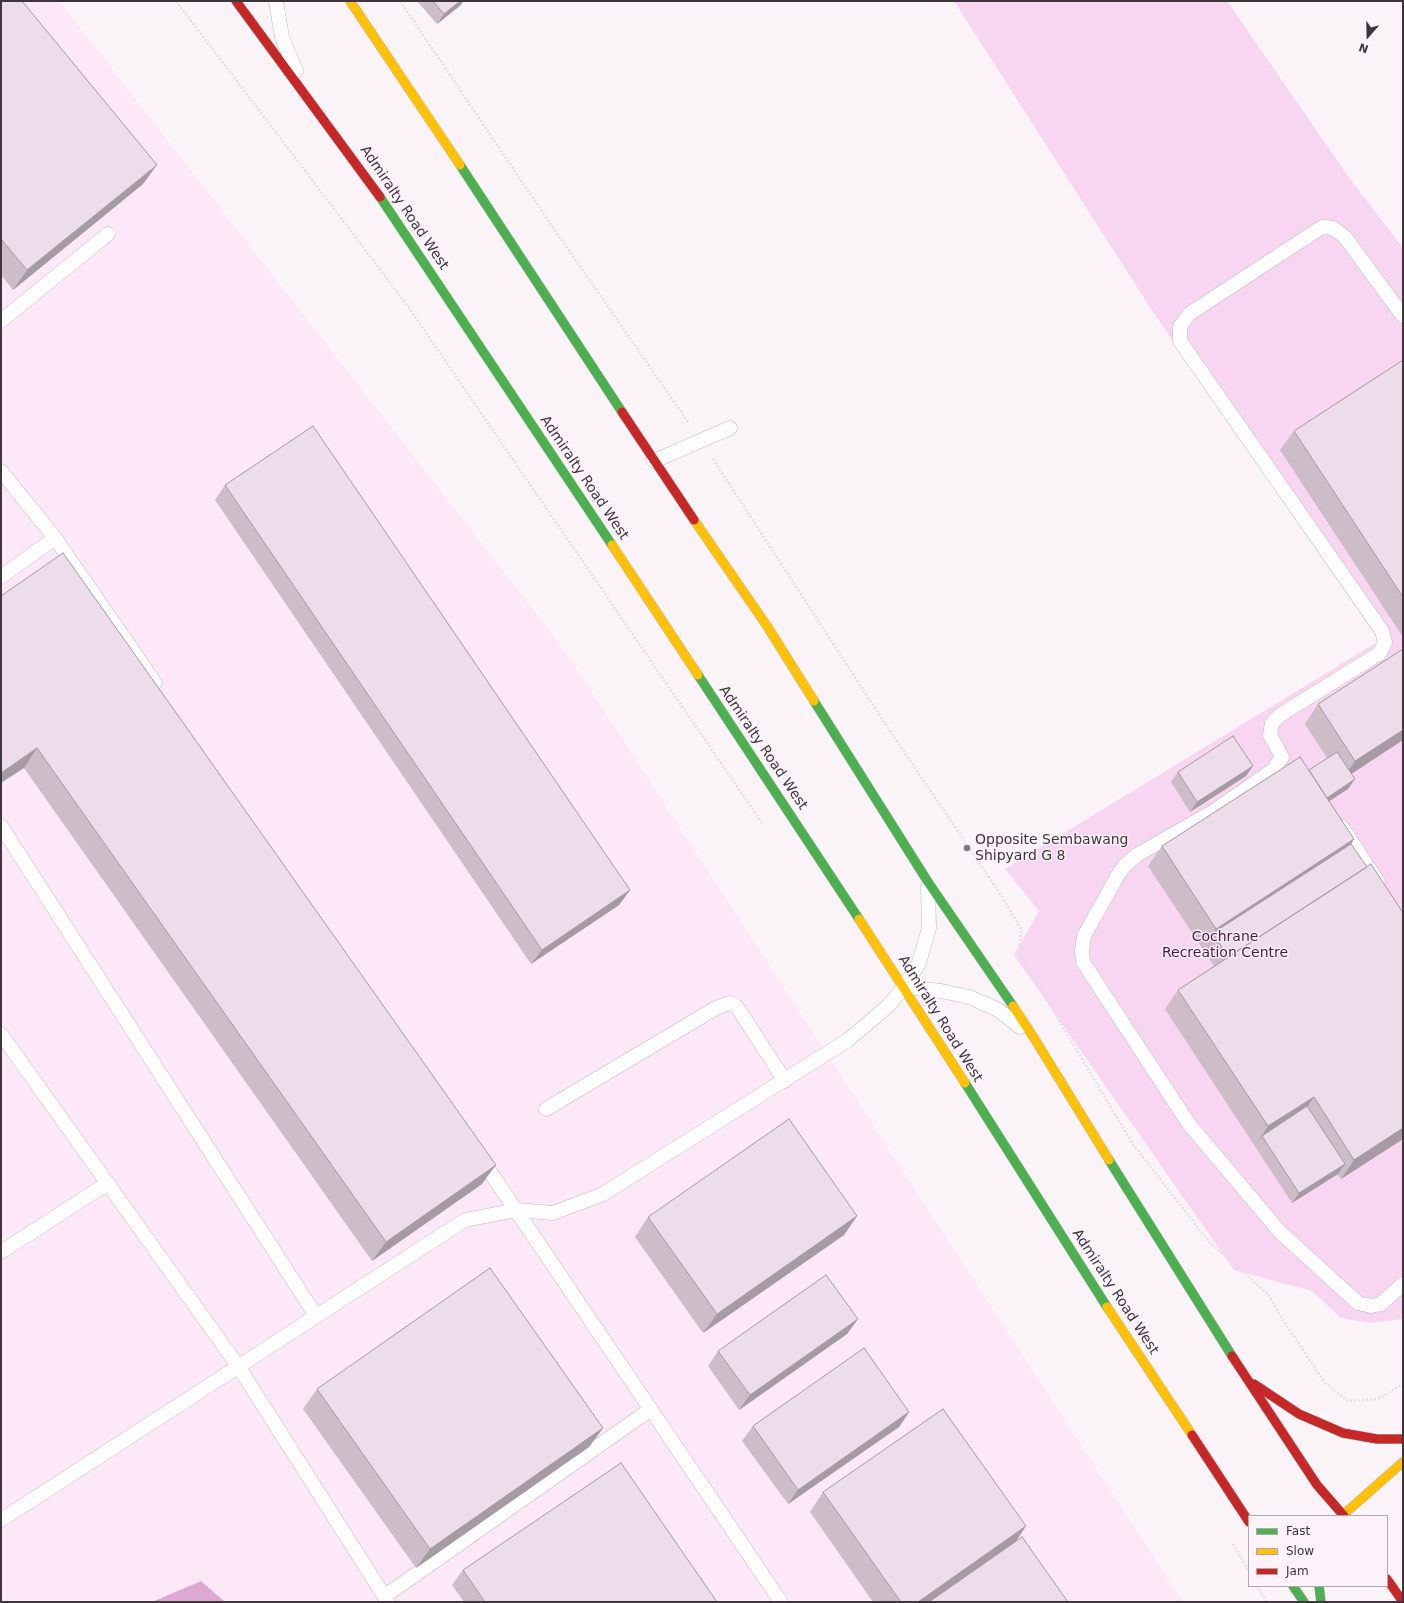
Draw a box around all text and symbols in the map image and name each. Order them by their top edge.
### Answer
north arrow [1348,16,1388,56]
text: N [1357,40,1370,55]
street label: Admiralty Road West [356,143,452,273]
street label: Admiralty Road West [536,413,632,543]
street label: Admiralty Road West [715,683,811,813]
place label: Opposite Sembawang Shipyard G 8 [975,832,1128,864]
marker: Opposite Sembawang Shipyard G 8 [962,843,972,853]
park label: Cochrane Recreation Centre [1162,929,1288,962]
street label: Admiralty Road West [894,953,986,1085]
street label: Admiralty Road West [1068,1226,1162,1358]
legend [1248,1515,1388,1587]
text: Fast [1286,1524,1310,1538]
text: Slow [1286,1544,1314,1558]
text: Jam [1286,1564,1309,1578]

